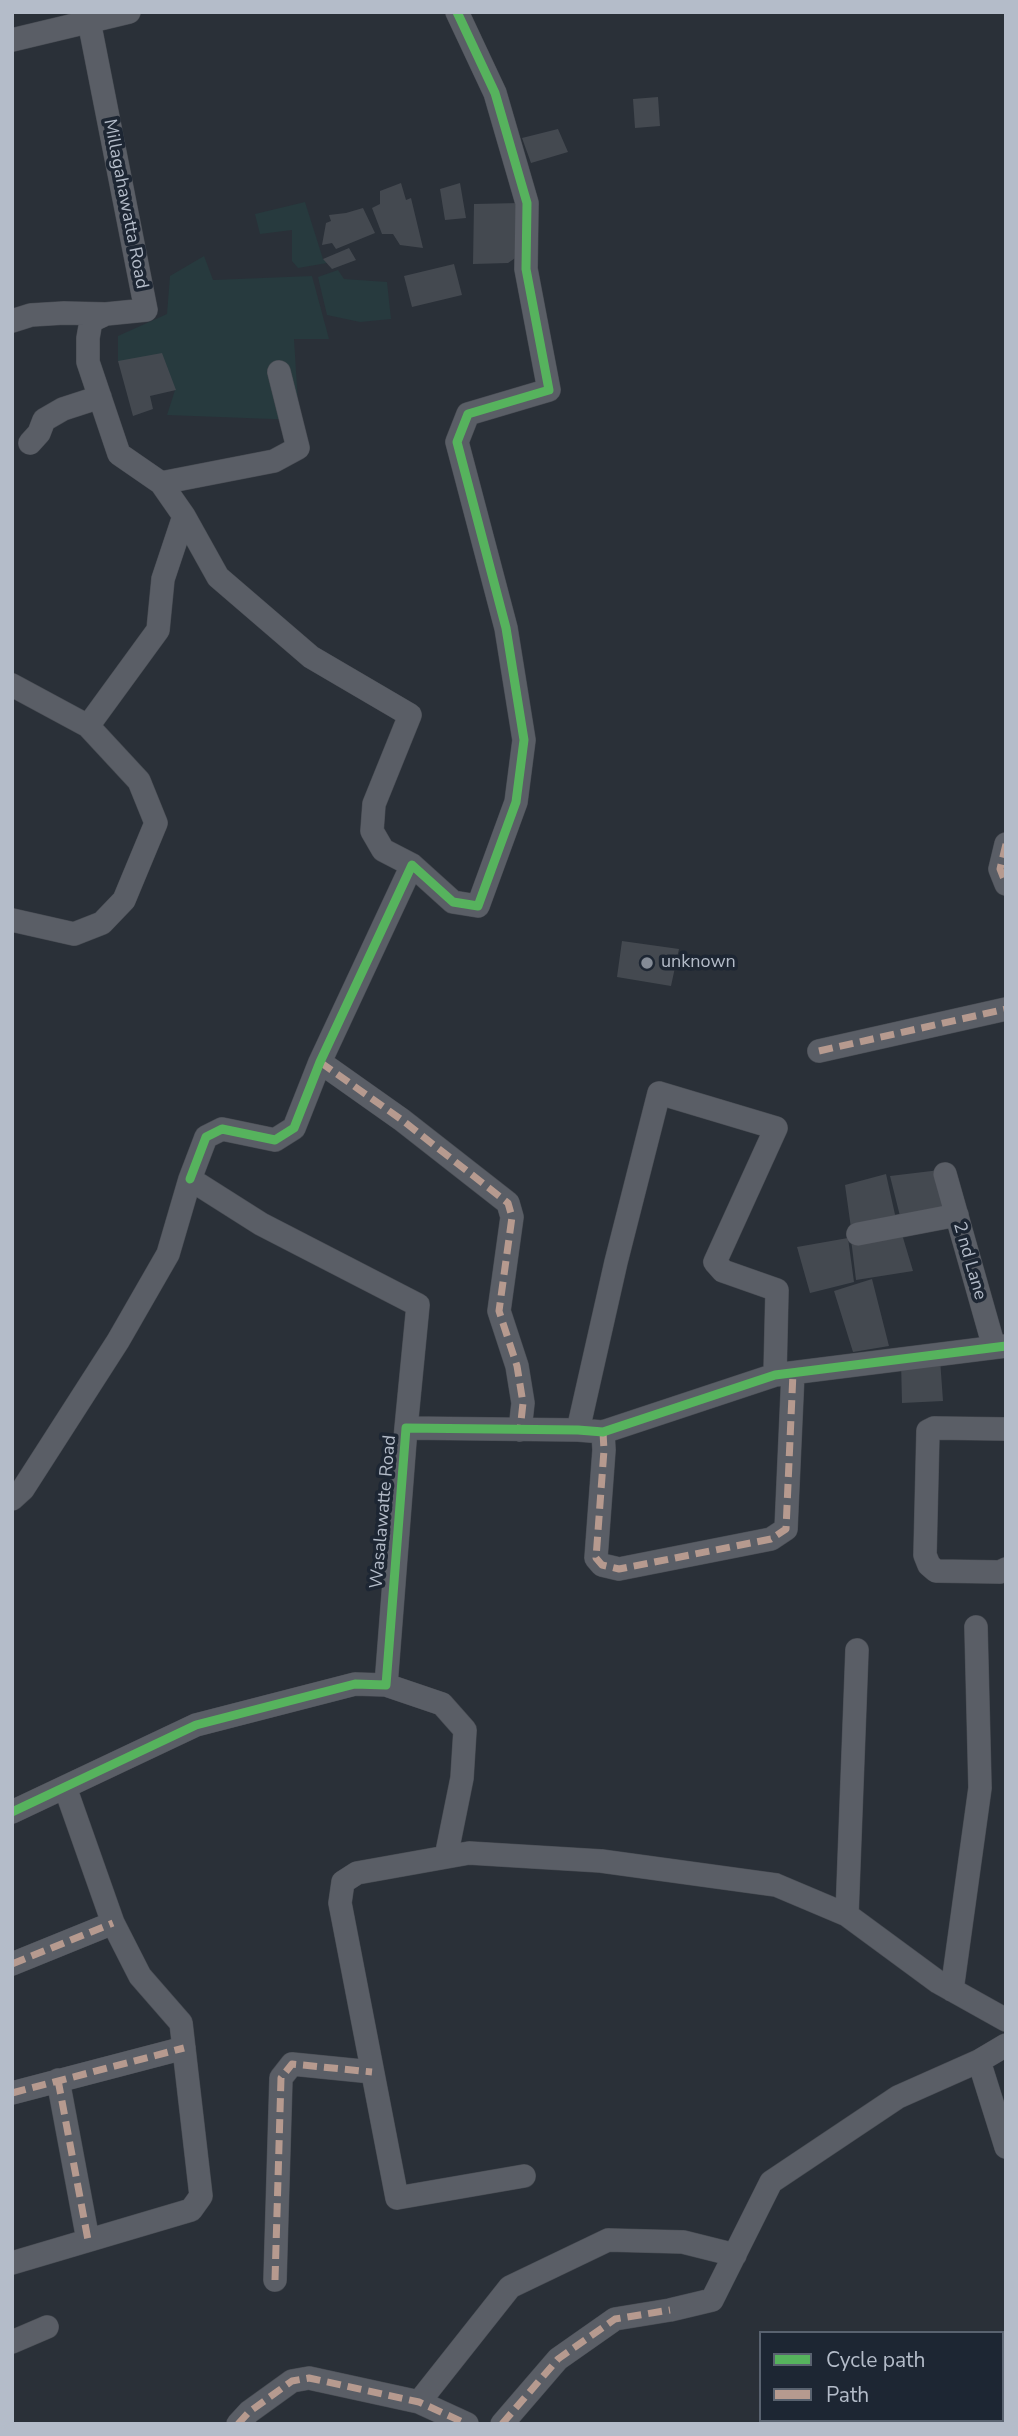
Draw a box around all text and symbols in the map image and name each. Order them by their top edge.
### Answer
street label: Millagahawatta Road [98,117,152,291]
place label: unknown [661,952,736,974]
marker: unknown [639,955,655,971]
street label: 2 nd Lane [948,1220,990,1302]
street label: Wasalawatte Road [367,1434,401,1590]
legend [759,2331,1004,2422]
text: Cycle path [826,2346,925,2374]
text: Path [826,2381,869,2409]

